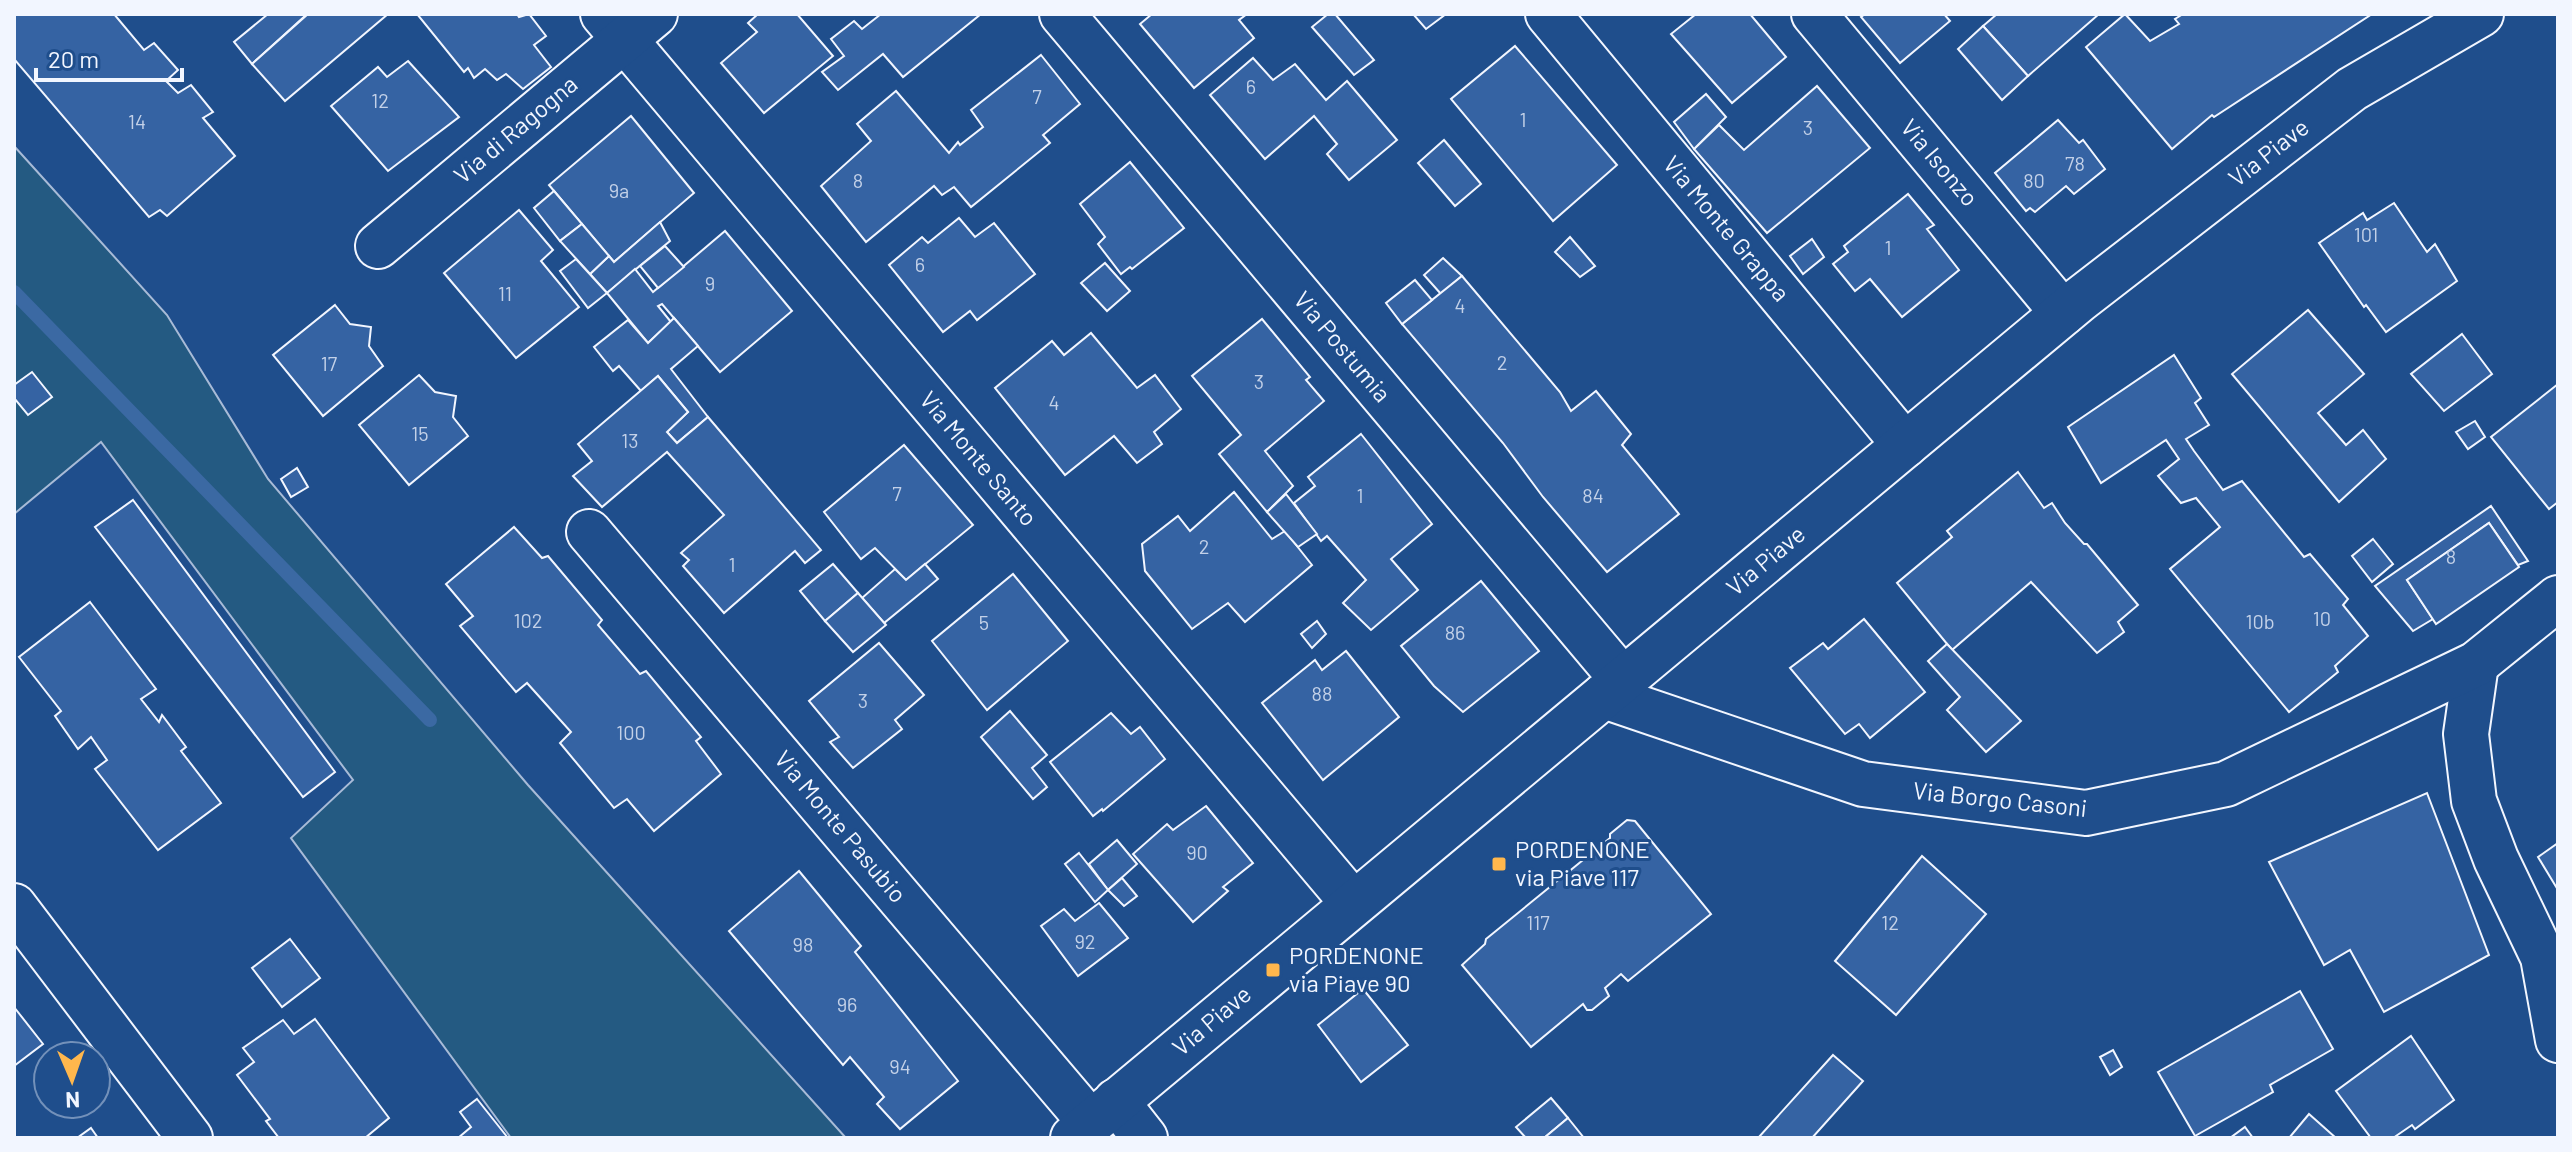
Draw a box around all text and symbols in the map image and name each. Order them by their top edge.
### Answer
scale bar [36,32,182,82]
text: 20 m [48,44,99,73]
street label: Via di Ragogna [447,69,583,189]
house number: 6 [1246,74,1256,98]
house number: 7 [1032,84,1042,108]
house number: 12 [371,88,389,112]
house number: 1 [1520,107,1527,131]
house number: 14 [128,109,146,133]
street label: Via Piave [2222,112,2314,192]
street label: Via Isonzo [1895,113,1985,212]
house number: 3 [1803,115,1813,139]
street label: Via Monte Grappa [1658,149,1796,307]
house number: 78 [2065,151,2085,175]
house number: 8 [853,168,863,192]
house number: 80 [2023,168,2045,192]
house number: 9a [609,178,629,202]
house number: 101 [2354,222,2378,246]
house number: 1 [1885,235,1892,259]
house number: 6 [915,252,925,276]
house number: 9 [705,271,715,295]
house number: 11 [498,281,512,305]
street label: Via Postumia [1288,285,1398,407]
house number: 4 [1454,293,1466,317]
house number: 2 [1497,350,1507,374]
house number: 17 [321,351,338,375]
house number: 3 [1254,369,1264,393]
street label: Via Monte Santo [914,385,1044,531]
house number: 4 [1048,390,1060,414]
house number: 15 [411,421,429,445]
house number: 13 [621,428,639,452]
house number: 7 [892,481,902,505]
house number: 1 [1357,483,1364,507]
house number: 84 [1582,483,1604,507]
street label: Via Piave [1720,519,1810,601]
house number: 2 [1199,534,1209,558]
house number: 8 [2446,544,2456,568]
house number: 1 [729,552,736,576]
house number: 10 [2313,606,2331,630]
house number: 102 [513,608,543,632]
house number: 10b [2245,609,2275,633]
house number: 5 [979,610,989,634]
house number: 86 [1445,620,1465,644]
house number: 88 [1312,681,1332,705]
house number: 3 [858,688,868,712]
house number: 100 [616,720,646,744]
street label: Via Monte Pasubio [769,744,913,908]
street label: Via Borgo Casoni [1912,775,2089,822]
place label: PORDENONE via Piave 117 [1515,834,1650,891]
house number: 90 [1186,840,1208,864]
marker: PORDENONE via Piave 117 [1490,855,1508,873]
house number: 117 [1526,910,1550,934]
house number: 12 [1881,910,1899,934]
house number: 92 [1074,929,1096,953]
house number: 98 [793,932,813,956]
place label: PORDENONE via Piave 90 [1289,940,1424,997]
marker: PORDENONE via Piave 90 [1264,961,1282,979]
street label: Via Piave [1166,979,1256,1061]
house number: 96 [837,992,857,1016]
north arrow [32,1040,112,1120]
house number: 94 [889,1054,911,1078]
text: N [65,1088,81,1114]

